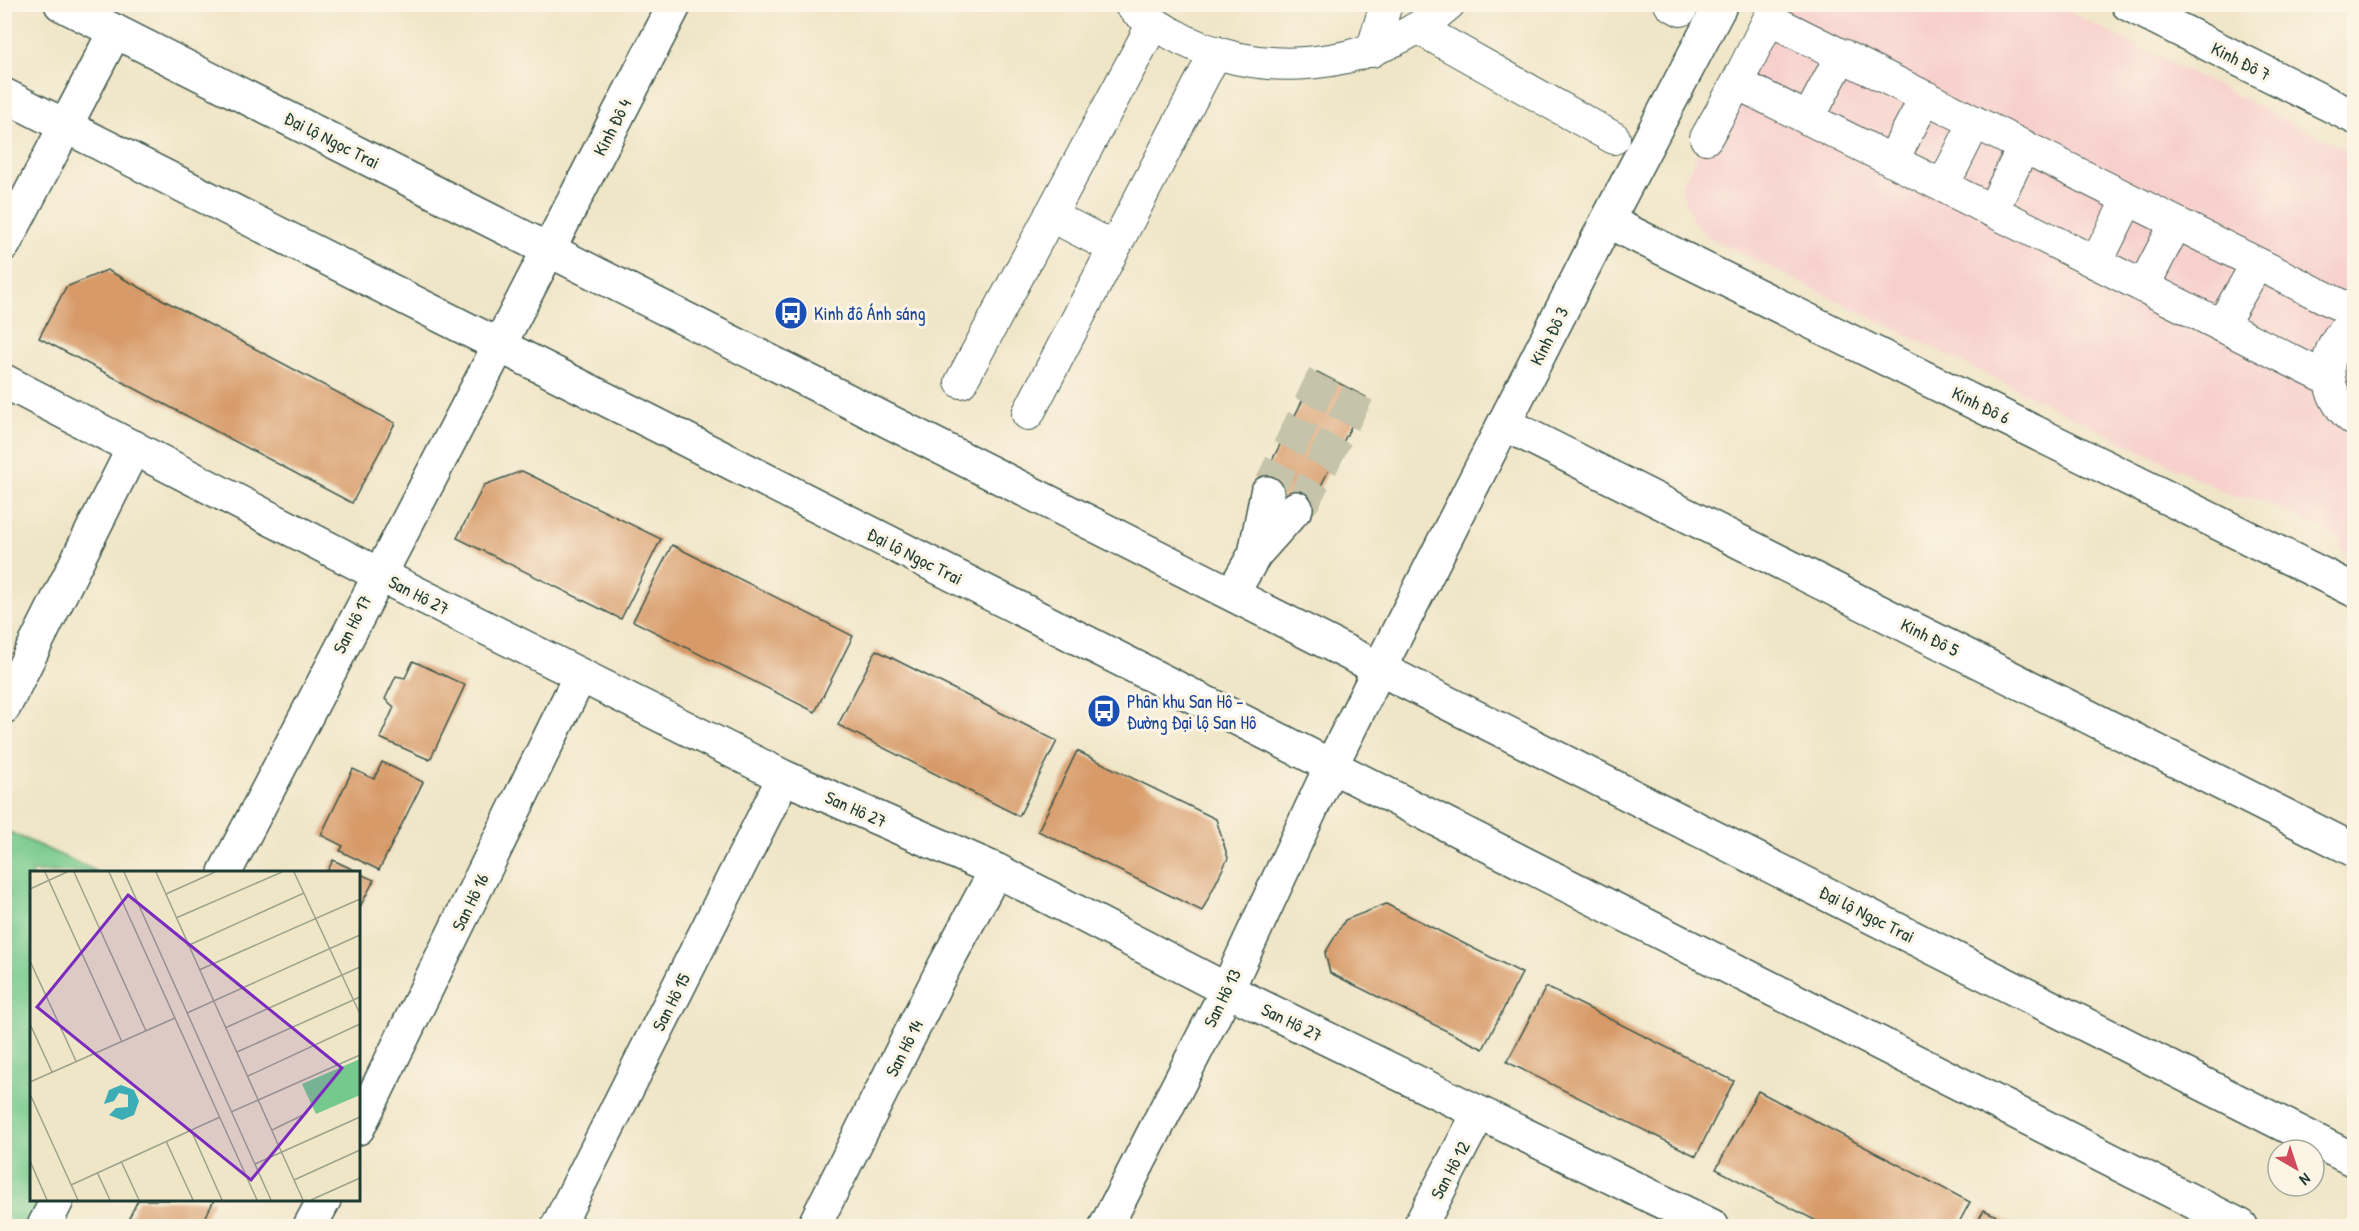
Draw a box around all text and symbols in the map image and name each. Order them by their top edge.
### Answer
street label: Kinh Đô 7 [2207,35,2275,87]
street label: Kinh Đô 4 [587,94,637,160]
street label: Đại lộ Ngọc Trai [280,105,384,175]
bus stop icon: Kinh đô Ánh sáng [773,295,809,331]
place label: Kinh đô Ánh sáng [814,301,926,326]
street label: Kinh Đô 3 [1524,302,1574,370]
street label: Kinh Đô 6 [1948,380,2014,430]
street label: Đại lộ Ngọc Trai [863,521,967,591]
street label: San Hô 27 [384,569,454,621]
street label: San Hô 17 [327,590,377,658]
street label: Kinh Đô 5 [1897,612,1964,662]
place label: Phân khu San Hô - Đường Đại lộ San Hô [1127,689,1256,735]
bus stop icon: Phân khu San Hô - Đường Đại lộ San Hô [1086,693,1122,729]
street label: San Hô 27 [821,784,891,834]
street label: San Hô 16 [445,869,495,935]
inset map [30,871,360,1201]
street label: Đại lộ Ngọc Trai [1815,879,1919,949]
street label: San Hô 13 [1197,965,1247,1031]
street label: San Hô 15 [646,969,696,1035]
street label: San Hô 27 [1257,997,1327,1047]
street label: San Hô 14 [879,1015,929,1081]
street label: San Hô 12 [1424,1136,1476,1203]
north arrow [2266,1138,2326,1198]
text: N [2295,1168,2316,1191]

